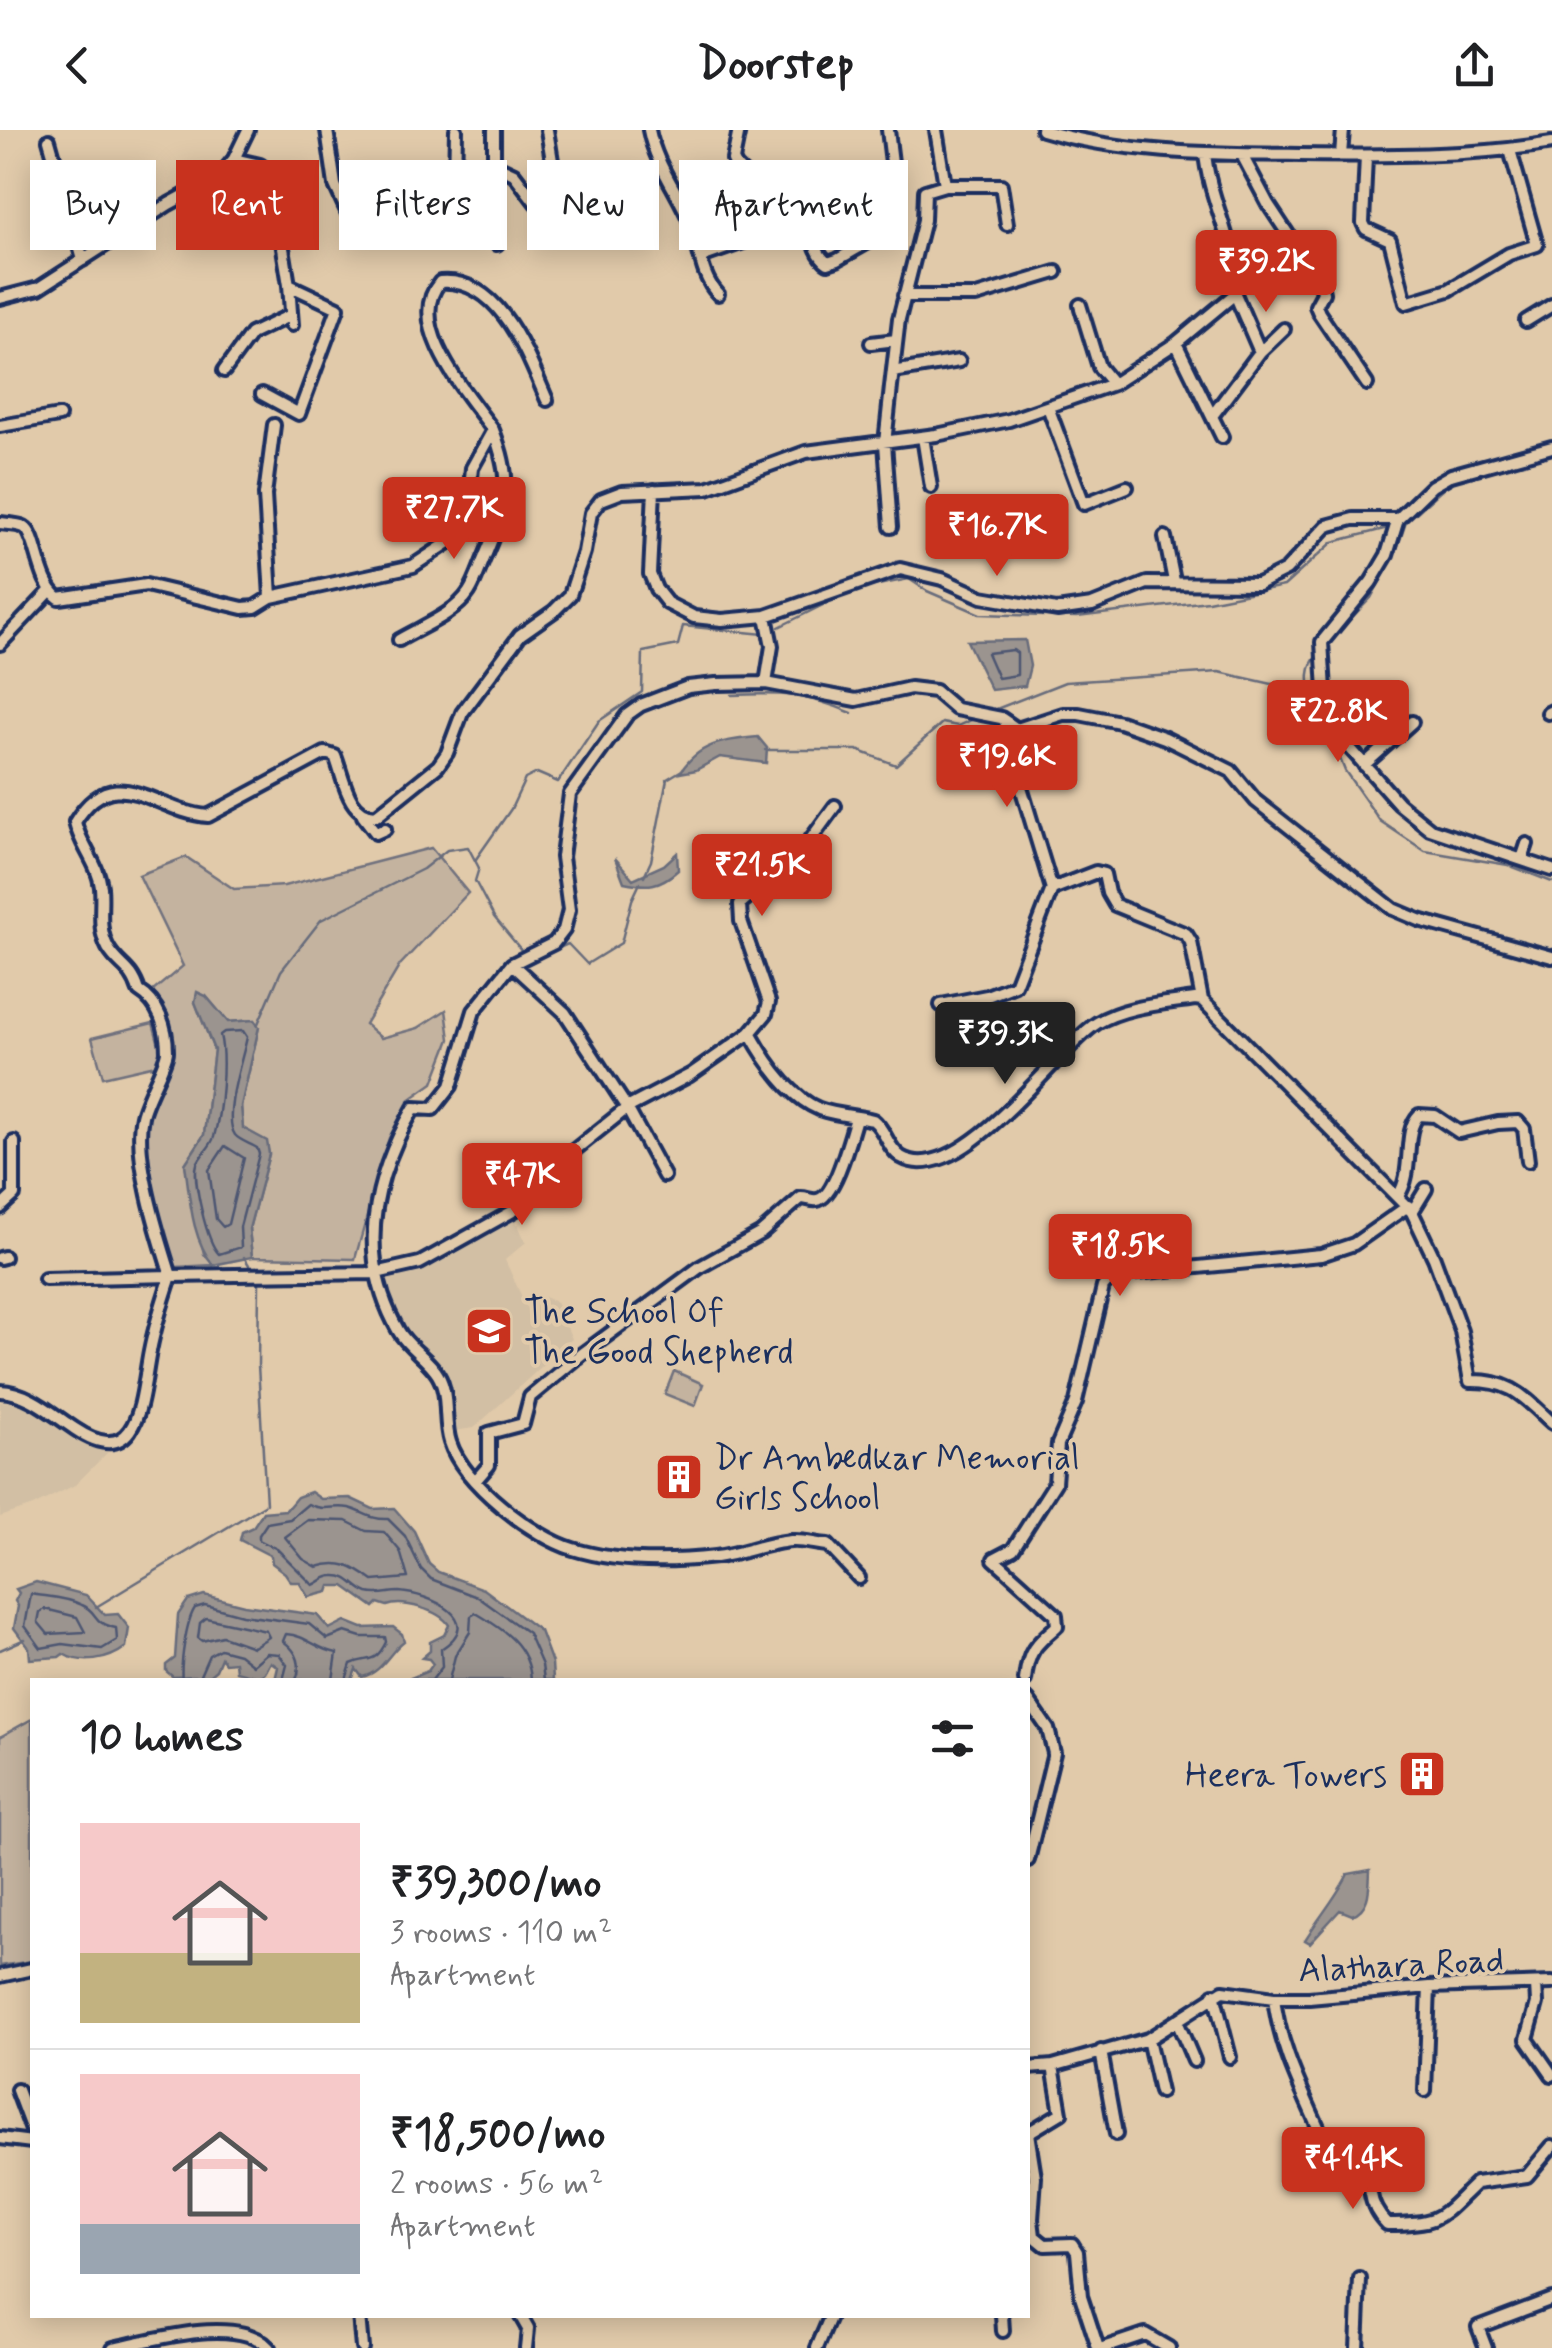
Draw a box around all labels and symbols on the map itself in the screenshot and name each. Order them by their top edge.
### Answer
pin: ₹39.2K [1185,230,1347,315]
pin: ₹27.7K [373,477,535,562]
pin: ₹16.7K [916,494,1078,579]
pin: ₹22.8K [1257,680,1419,765]
pin: ₹19.6K [926,725,1088,810]
pin: ₹21.5K [681,834,843,919]
pin: ₹39.3K [924,1002,1086,1087]
pin: ₹47K [463,1143,581,1228]
pin: ₹18.5K [1039,1214,1201,1299]
place label: The School Of The Good Shepherd [524,1290,794,1376]
school or university icon: The School Of The Good Shepherd [463,1305,515,1357]
place label: Dr Ambedkar Memorial Girls School [714,1436,1080,1522]
building icon: Dr Ambedkar Memorial Girls School [653,1451,705,1503]
building icon: Heera Towers [1396,1748,1448,1800]
place label: Heera Towers [1185,1753,1387,1799]
street label: Alathara Road [1297,1938,1505,1994]
pin: ₹41.4K [1272,2127,1434,2212]

